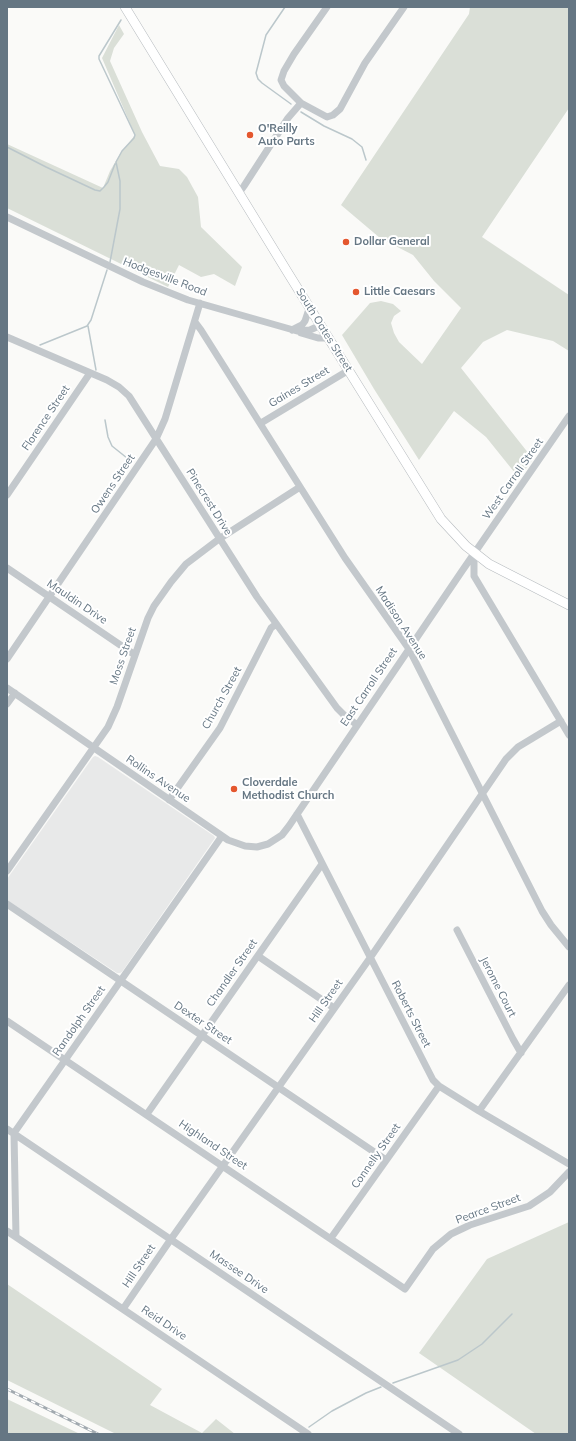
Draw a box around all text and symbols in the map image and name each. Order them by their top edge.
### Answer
place label: O'Reilly Auto Parts [258,122,315,148]
marker: O'Reilly Auto Parts [245,130,255,140]
place label: Dollar General [354,235,430,249]
marker: Dollar General [341,237,351,247]
street label: Hodgesville Road [121,255,209,299]
place label: Little Caesars [364,285,435,299]
street label: South Oates Street [293,286,355,374]
marker: Little Caesars [351,287,361,297]
street label: Gaines Street [266,364,332,410]
street label: Florence Street [19,383,73,453]
street label: West Carroll Street [480,436,546,522]
street label: Owens Street [88,452,138,516]
street label: Pinecrest Drive [183,466,235,538]
street label: Mauldin Drive [44,577,110,627]
street label: Madison Avenue [372,584,430,662]
street label: Moss Street [107,626,139,686]
street label: East Carroll Street [338,645,400,729]
street label: Church Street [199,664,245,732]
street label: Rollins Avenue [123,753,193,805]
place label: Cloverdale Methodist Church [242,776,334,802]
marker: Cloverdale Methodist Church [229,784,239,794]
street label: Chandler Street [204,937,260,1009]
street label: Jerome Court [477,955,519,1019]
street label: Hill Street [306,977,346,1025]
street label: Roberts Street [388,978,434,1050]
street label: Randolph Street [50,983,108,1059]
street label: Dexter Street [171,999,235,1047]
street label: Highland Street [176,1117,250,1173]
street label: Connelly Street [349,1121,403,1191]
street label: Pearce Street [454,1191,522,1227]
street label: Hill Street [120,1242,158,1290]
street label: Massee Drive [207,1247,271,1297]
street label: Reid Drive [139,1303,189,1343]

